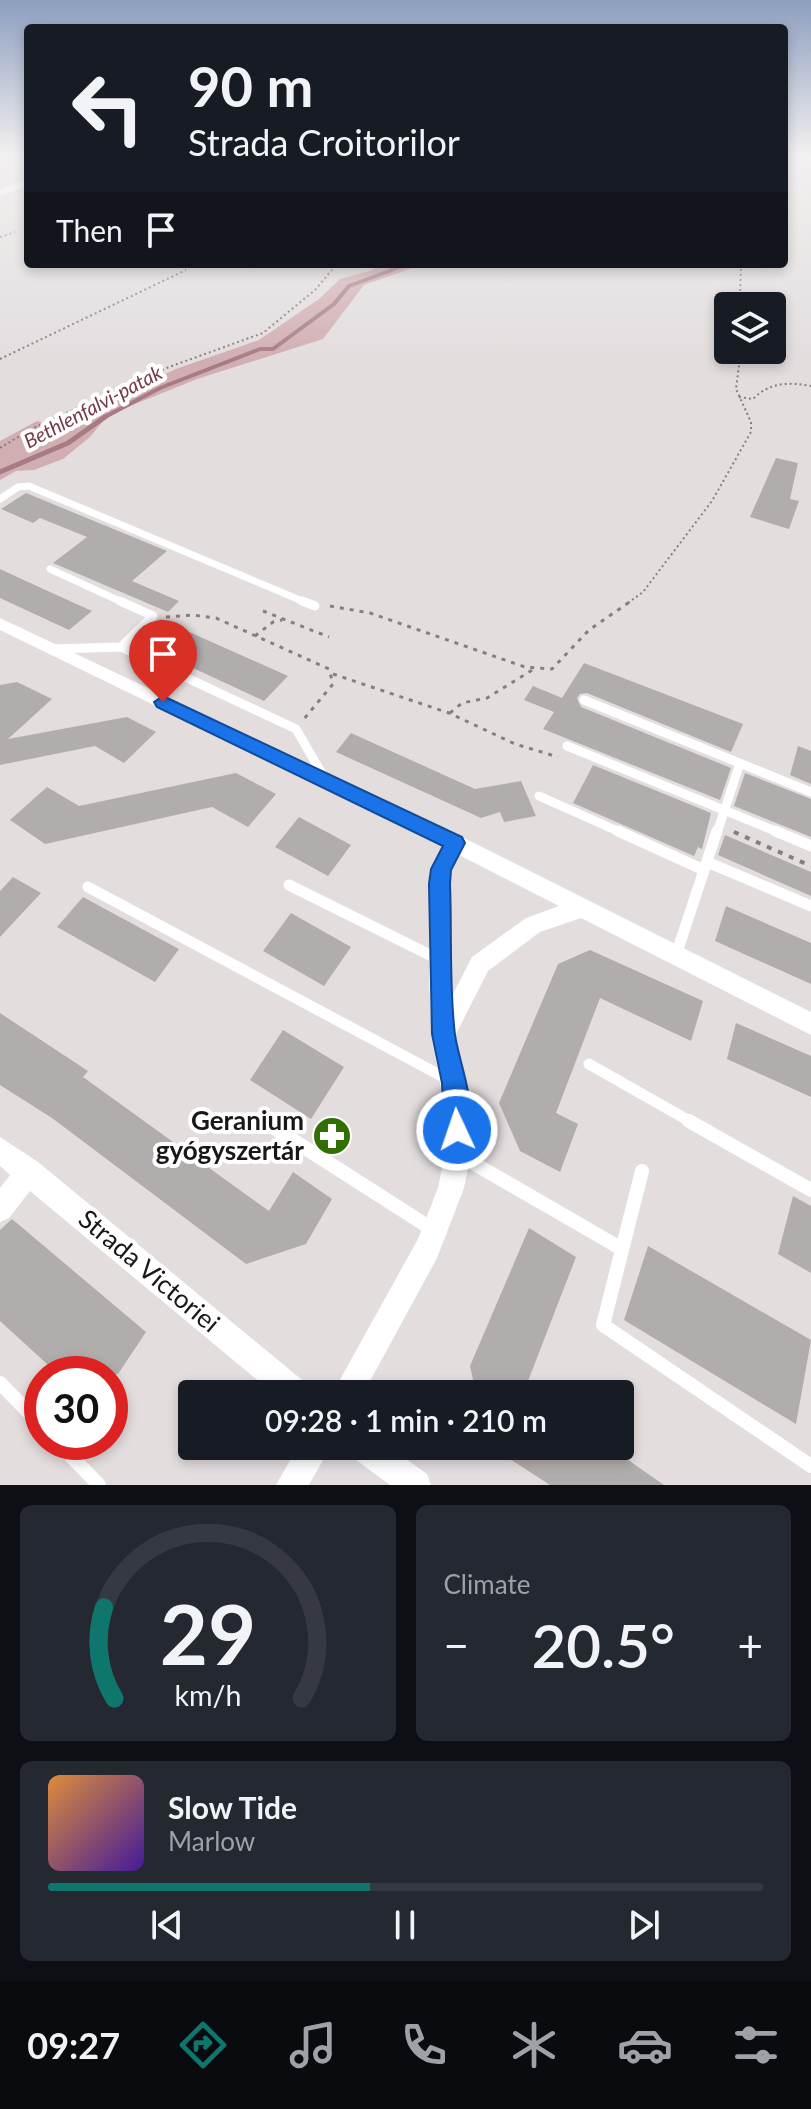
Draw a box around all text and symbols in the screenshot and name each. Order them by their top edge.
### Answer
text: 90 m [188,52,313,119]
icon: left [56,56,160,160]
text: Strada Croitorilor [188,120,460,164]
icon: arrive [139,208,183,252]
text: Then [56,212,123,248]
map controls [714,292,786,364]
button: layers [714,292,786,364]
water label: Bethlenfalvi-patak [19,359,166,453]
pin [129,620,197,702]
icon: arrive [141,632,185,676]
position arrow [415,1088,499,1172]
place label: Geranium gyógyszertár [156,1104,304,1166]
pharmacy icon: Geranium gyógyszertár [311,1115,353,1157]
street label: Strada Victoriei [73,1202,227,1338]
speed limit sign: 30 [24,1356,128,1460]
text: 09:28 · 1 min · 210 m [265,1402,547,1438]
text: Climate [444,1568,530,1600]
text: 29 [160,1583,256,1683]
text: 20.5° [532,1609,675,1681]
text: − [444,1619,469,1671]
text: + [737,1619,763,1671]
text: km/h [174,1678,241,1712]
text: Slow Tide [168,1789,297,1825]
text: Marlow [168,1825,255,1857]
icon: previous [145,1903,189,1947]
icon: pause [383,1903,427,1947]
icon: next [622,1903,666,1947]
icon: directions [175,2017,231,2073]
icon: music [285,2017,341,2073]
icon: phone [396,2017,452,2073]
icon: climate [506,2017,562,2073]
icon: car [617,2017,673,2073]
icon: filters [728,2017,784,2073]
text: 09:27 [27,2023,120,2067]

